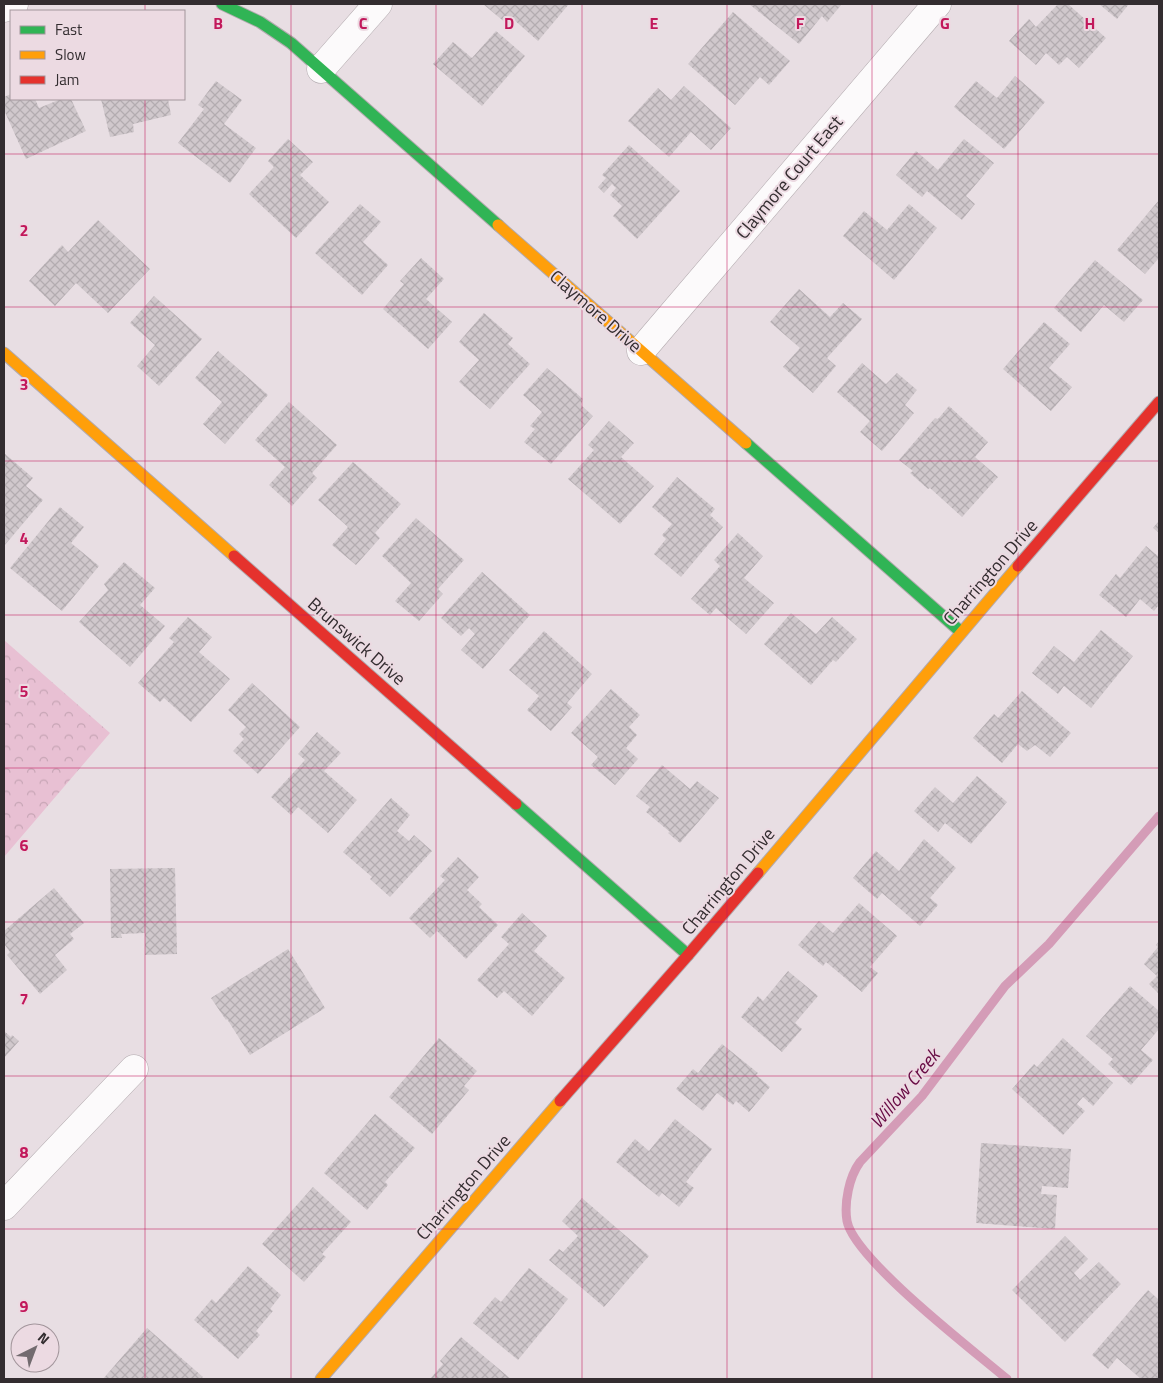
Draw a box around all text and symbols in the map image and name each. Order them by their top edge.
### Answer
legend [10,10,185,100]
text: B [213,11,223,35]
text: C [359,11,368,35]
text: D [504,11,514,35]
text: E [650,11,659,35]
text: F [796,11,805,35]
text: G [940,11,950,35]
text: H [1085,11,1095,35]
text: Fast [55,18,83,41]
text: Slow [55,43,86,66]
text: Jam [55,68,79,91]
street label: Claymore Court East [729,109,849,245]
text: 2 [20,218,28,242]
street label: Claymore Drive [544,263,648,359]
text: 3 [20,372,28,396]
street label: Charrington Drive [936,513,1044,631]
text: 4 [20,526,29,550]
street label: Brunswick Drive [302,591,412,691]
text: 5 [20,679,29,703]
street label: Charrington Drive [675,822,781,940]
text: 6 [20,833,29,857]
text: 7 [20,987,28,1011]
water label: Willow Creek [862,1040,948,1134]
street label: Charrington Drive [409,1128,517,1246]
text: 8 [20,1140,29,1164]
text: 9 [20,1294,29,1318]
north arrow [10,1323,60,1373]
text: N [33,1327,55,1349]

